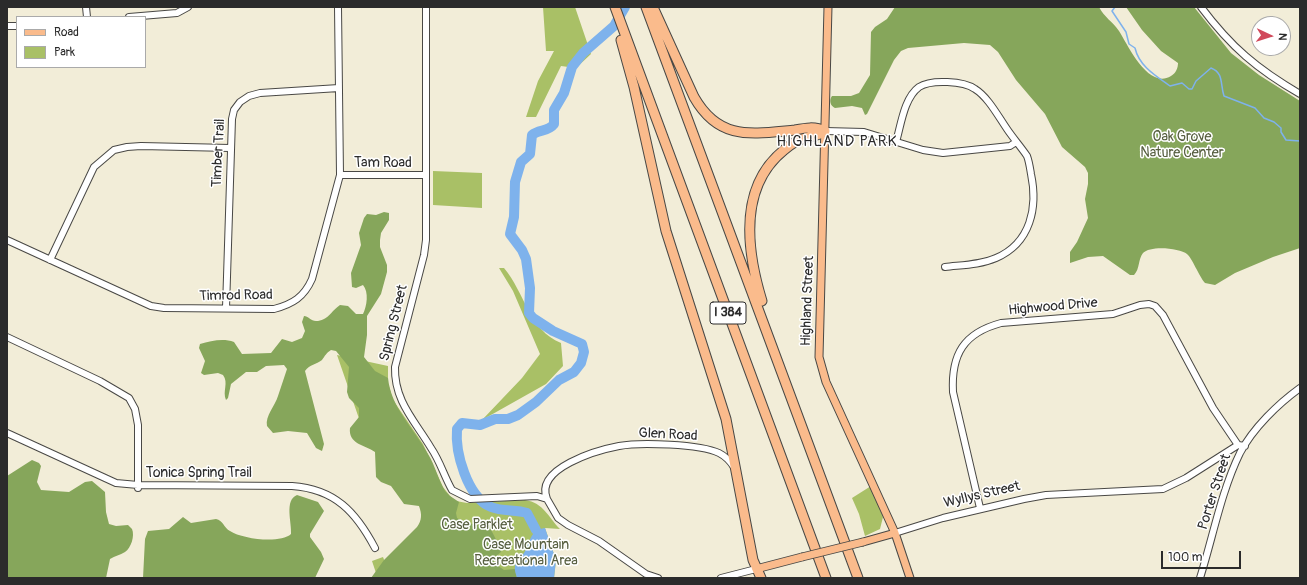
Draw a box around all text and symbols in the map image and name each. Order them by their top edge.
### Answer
legend [16,16,146,68]
north arrow [1251,16,1291,56]
text: Road [54,25,79,40]
text: N [1276,33,1289,41]
text: Park [54,45,75,60]
street label: Timber Trail [209,118,229,188]
park label: Oak Grove Nature Center [1140,129,1224,162]
district label: HIGHLAND PARK [777,133,897,151]
street label: Tam Road [354,155,412,171]
street label: Highland Street [798,256,818,346]
street label: Spring Street [376,283,412,363]
street label: Timrod Road [199,287,273,305]
street label: Highwood Drive [1008,295,1098,319]
road number: I 384 [710,302,746,324]
street label: Glen Road [638,425,698,445]
street label: Porter Street [1195,452,1235,532]
street label: Tonica Spring Trail [146,465,252,481]
street label: Wyllys Street [942,478,1022,512]
park label: Case Parklet [441,517,513,533]
park label: Case Mountain Recreational Area [474,537,578,570]
scale bar [1163,543,1243,569]
text: 100 m [1168,550,1202,565]

